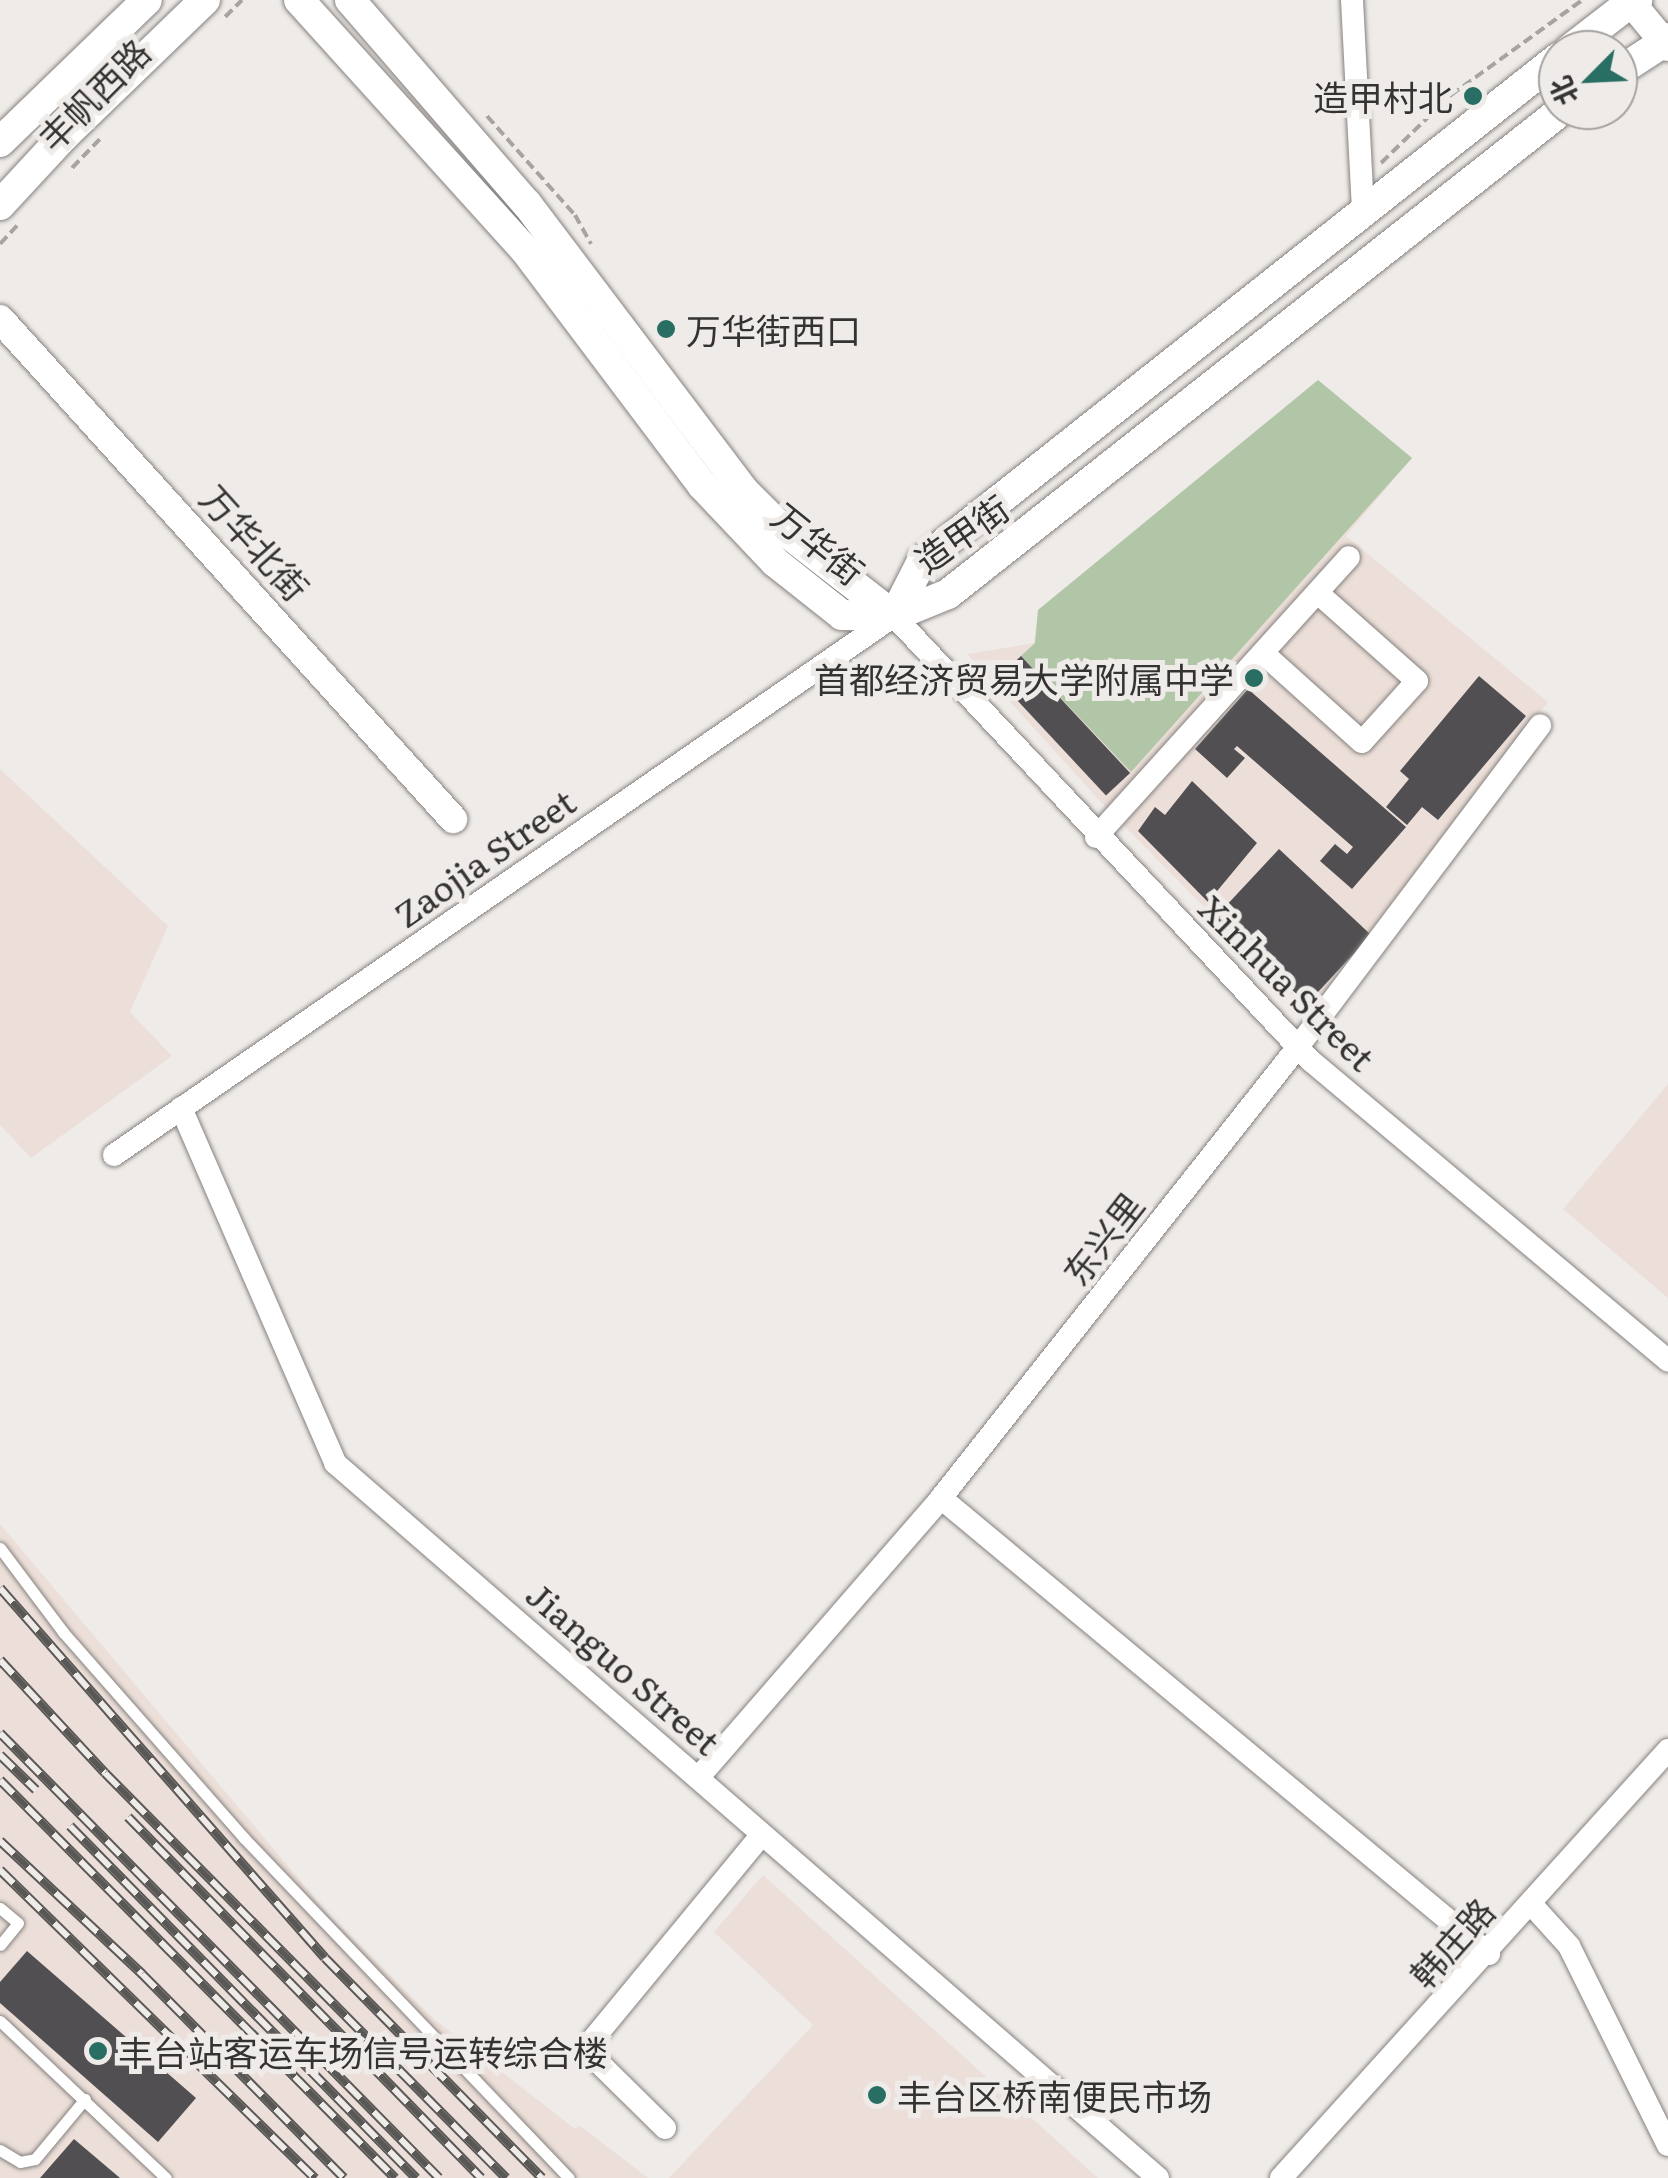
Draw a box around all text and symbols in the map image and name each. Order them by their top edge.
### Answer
street label: 丰帆西路 [29,30,157,158]
north arrow [1538,30,1638,130]
text: 北 [1538,70,1587,113]
place label: 造甲村北 [1313,75,1453,117]
marker: 造甲村北 [1462,85,1484,107]
place label: 万华街西口 [686,308,861,350]
marker: 万华街西口 [655,318,677,340]
street label: 万华北街 [194,476,318,608]
street label: 造甲街 [906,486,1016,580]
street label: 万华街 [765,494,873,592]
place label: 首都经济贸易大学附属中学 [814,657,1234,699]
marker: 首都经济贸易大学附属中学 [1243,667,1265,689]
street label: Zaojia Street [386,779,582,935]
street label: Xinhua Street [1192,886,1384,1078]
street label: 东兴里 [1053,1184,1151,1292]
street label: Jianguo Street [519,1572,729,1762]
street label: 韩庄路 [1400,1889,1502,1995]
place label: 丰台站客运车场信号运转综合楼 [118,2030,608,2072]
marker: 丰台站客运车场信号运转综合楼 [87,2040,109,2062]
place label: 丰台区桥南便民市场 [897,2074,1212,2116]
marker: 丰台区桥南便民市场 [866,2084,888,2106]

